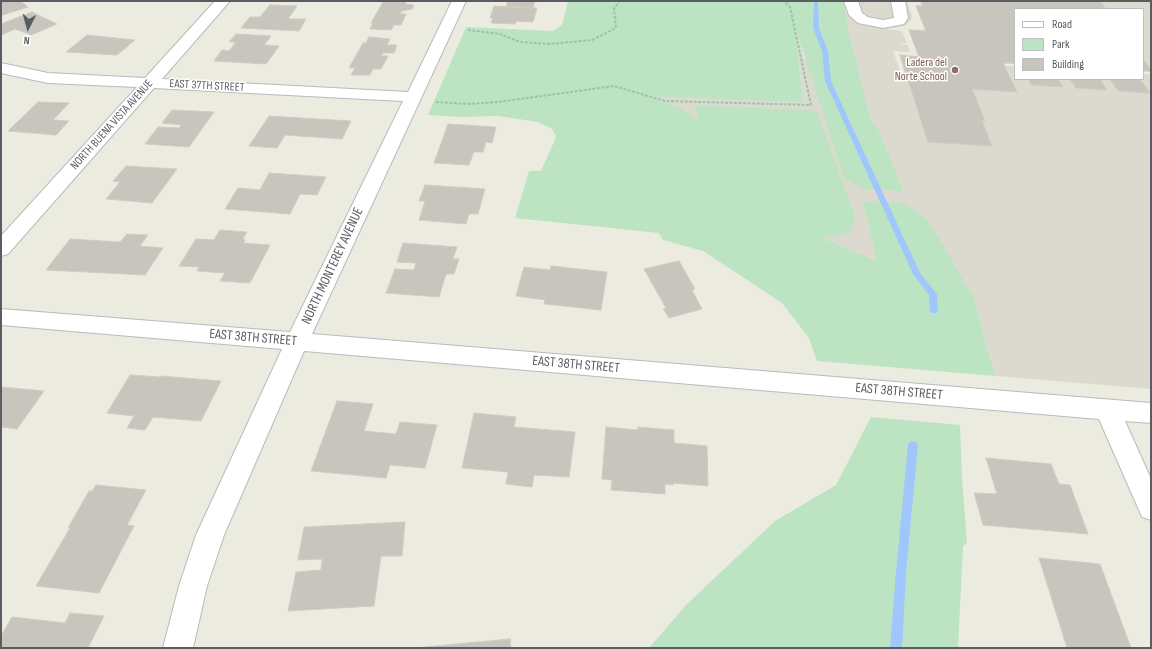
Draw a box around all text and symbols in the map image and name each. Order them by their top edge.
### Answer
north arrow [8,8,48,48]
legend [1014,8,1144,80]
text: Road [1052,17,1072,32]
text: N [23,34,30,47]
text: Park [1052,37,1070,52]
place label: Ladera del Norte School [895,56,947,84]
text: Building [1052,57,1084,72]
marker: Ladera del Norte School [950,65,960,75]
street label: NORTH BUENA VISTA AVENUE [68,77,156,173]
street label: EAST 37TH STREET [169,77,245,95]
street label: NORTH MONTEREY AVENUE [299,205,367,327]
street label: EAST 38TH STREET [209,326,297,350]
street label: EAST 38TH STREET [532,353,620,377]
street label: EAST 38TH STREET [855,380,943,404]

